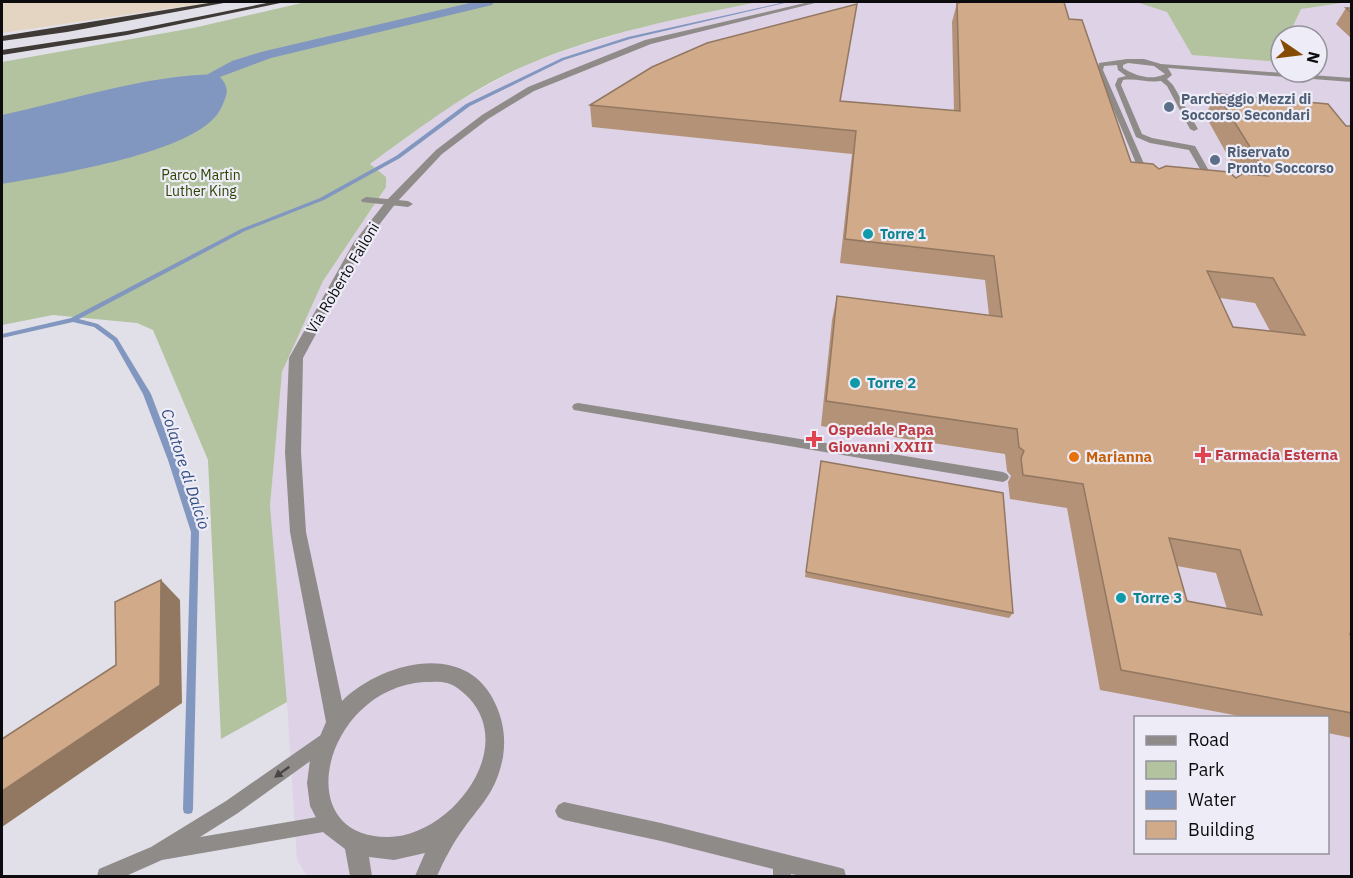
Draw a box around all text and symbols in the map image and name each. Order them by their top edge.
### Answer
north arrow [1269,24,1329,84]
text: N [1302,50,1325,66]
place label: Parcheggio Mezzi di Soccorso Secondari [1181,90,1311,124]
marker: Parcheggio Mezzi di Soccorso Secondari [1162,100,1176,114]
place label: Riservato Pronto Soccorso [1227,143,1334,177]
marker: Riservato Pronto Soccorso [1208,153,1222,167]
park label: Parco Martin Luther King [161,166,241,200]
street label: Via Roberto Failoni [302,219,383,337]
place label: Torre 1 [880,225,927,243]
marker: Torre 1 [861,227,875,241]
place label: Torre 2 [867,373,916,392]
marker: Torre 2 [848,376,862,390]
water label: Colatore di Dalcio [157,406,215,532]
place label: Ospedale Papa Giovanni XXIII [828,420,934,456]
marker: Ospedale Papa Giovanni XXIII [805,430,823,448]
place label: Farmacia Esterna [1215,445,1338,464]
place label: Marianna [1086,447,1153,466]
marker: Farmacia Esterna [1196,448,1210,462]
marker: Marianna [1067,450,1081,464]
place label: Torre 3 [1133,588,1182,607]
marker: Torre 3 [1114,591,1128,605]
legend [1134,716,1329,854]
text: Road [1188,728,1229,751]
text: Park [1188,758,1225,781]
one-way arrow [274,766,290,778]
text: Water [1188,788,1237,811]
text: Building [1188,818,1255,841]

